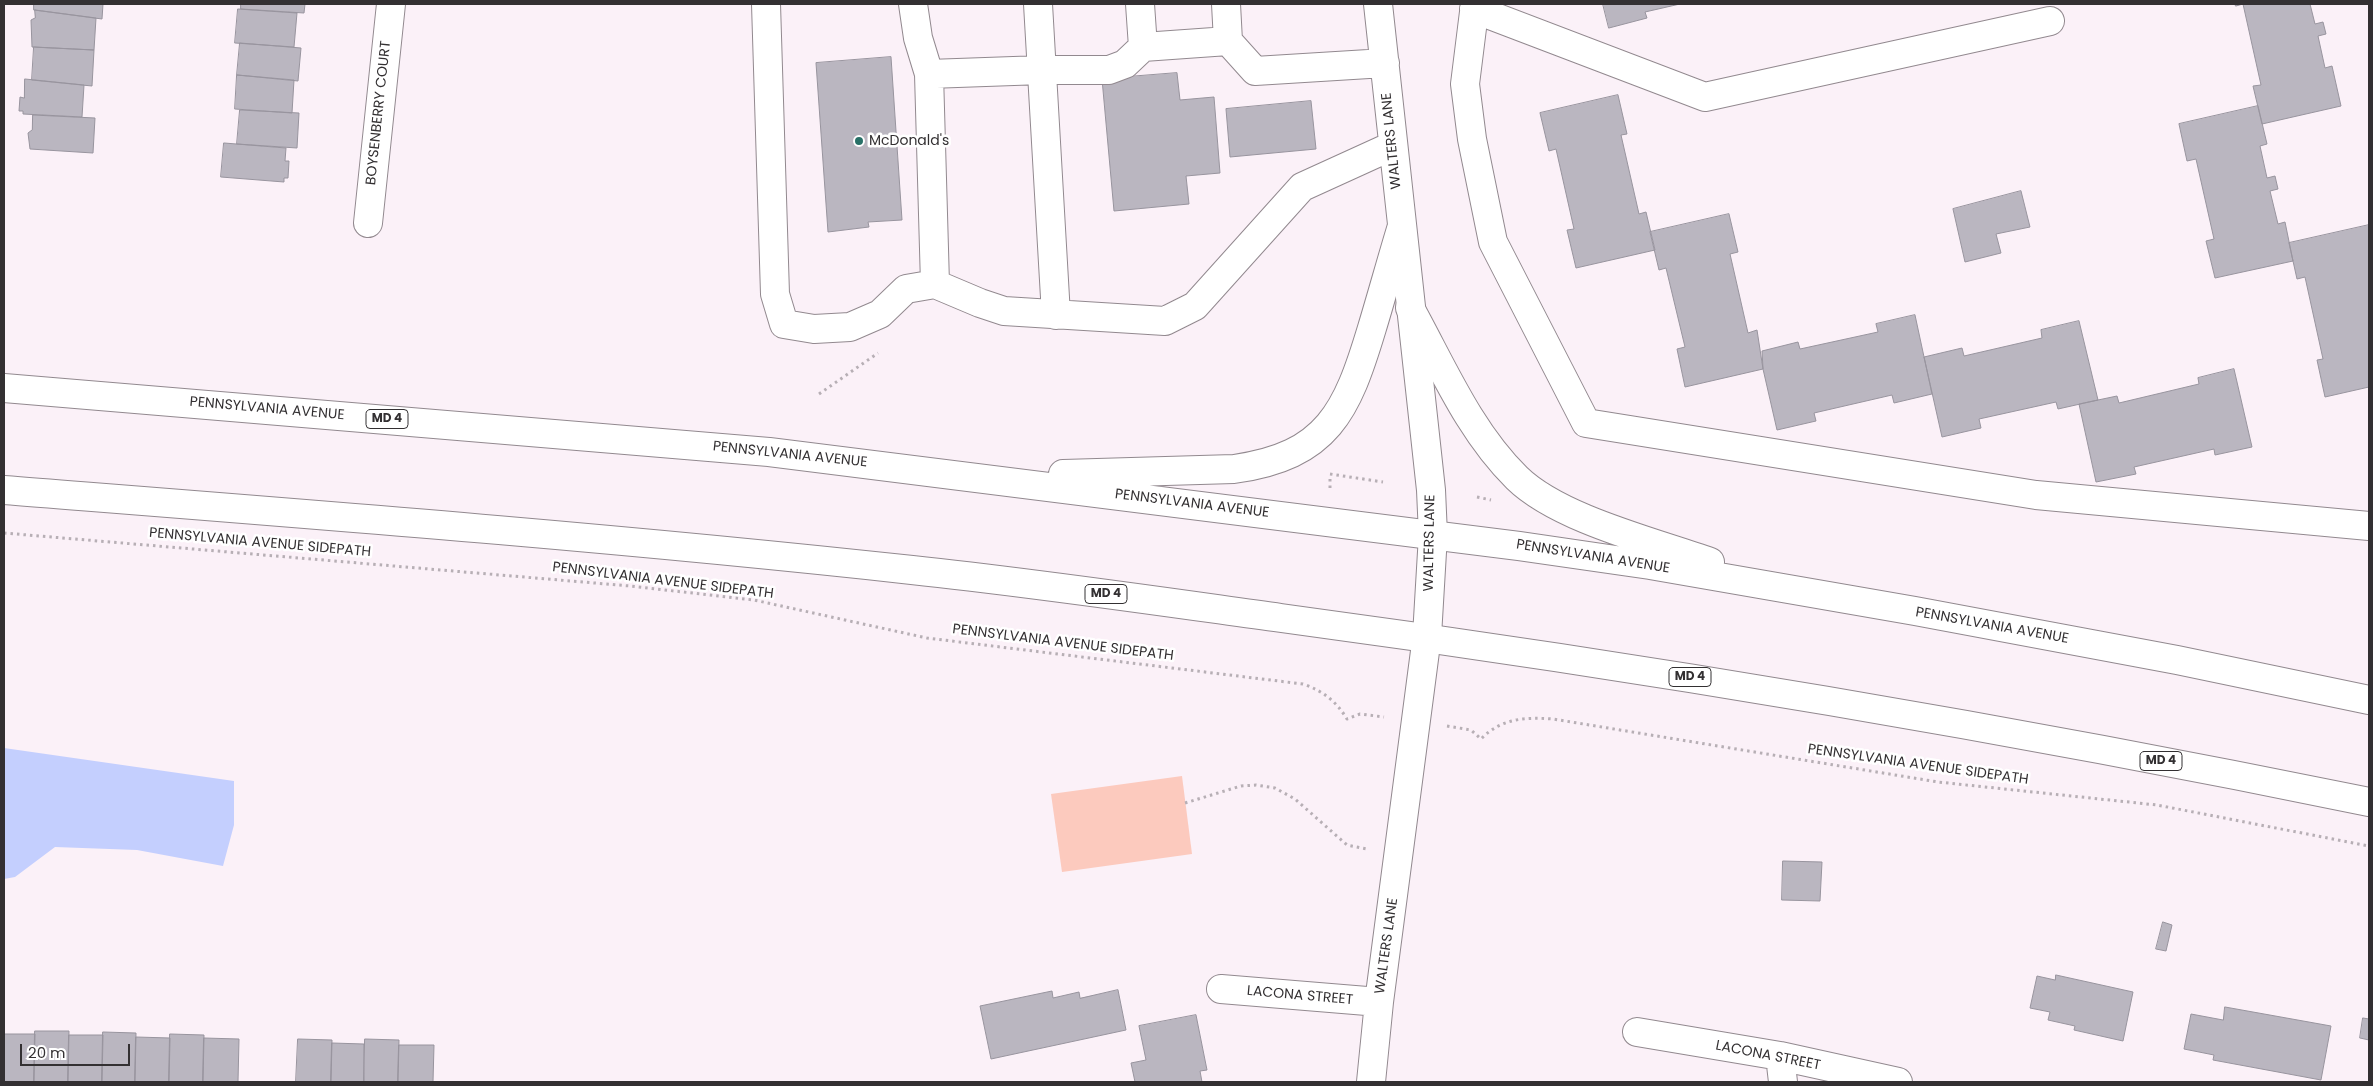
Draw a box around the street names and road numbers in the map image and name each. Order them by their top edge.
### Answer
street label: BOYSENBERRY COURT [363,40,395,186]
street label: WALTERS LANE [1379,92,1405,190]
street label: PENNSYLVANIA AVENUE [189,394,345,424]
road number: MD 4 [366,409,408,428]
street label: PENNSYLVANIA AVENUE [712,439,868,471]
street label: PENNSYLVANIA AVENUE [1114,486,1270,522]
street label: WALTERS LANE [1421,494,1439,592]
street label: PENNSYLVANIA AVENUE SIDEPATH [148,525,372,561]
street label: PENNSYLVANIA AVENUE [1515,537,1671,577]
street label: PENNSYLVANIA AVENUE SIDEPATH [551,559,775,603]
road number: MD 4 [1085,584,1127,604]
street label: PENNSYLVANIA AVENUE [1914,604,2070,648]
street label: PENNSYLVANIA AVENUE SIDEPATH [951,621,1175,665]
road number: MD 4 [1669,668,1711,686]
street label: PENNSYLVANIA AVENUE SIDEPATH [1807,741,2029,789]
road number: MD 4 [2140,751,2182,770]
street label: WALTERS LANE [1372,897,1402,995]
street label: LACONA STREET [1246,983,1354,1009]
street label: LACONA STREET [1714,1038,1822,1074]

